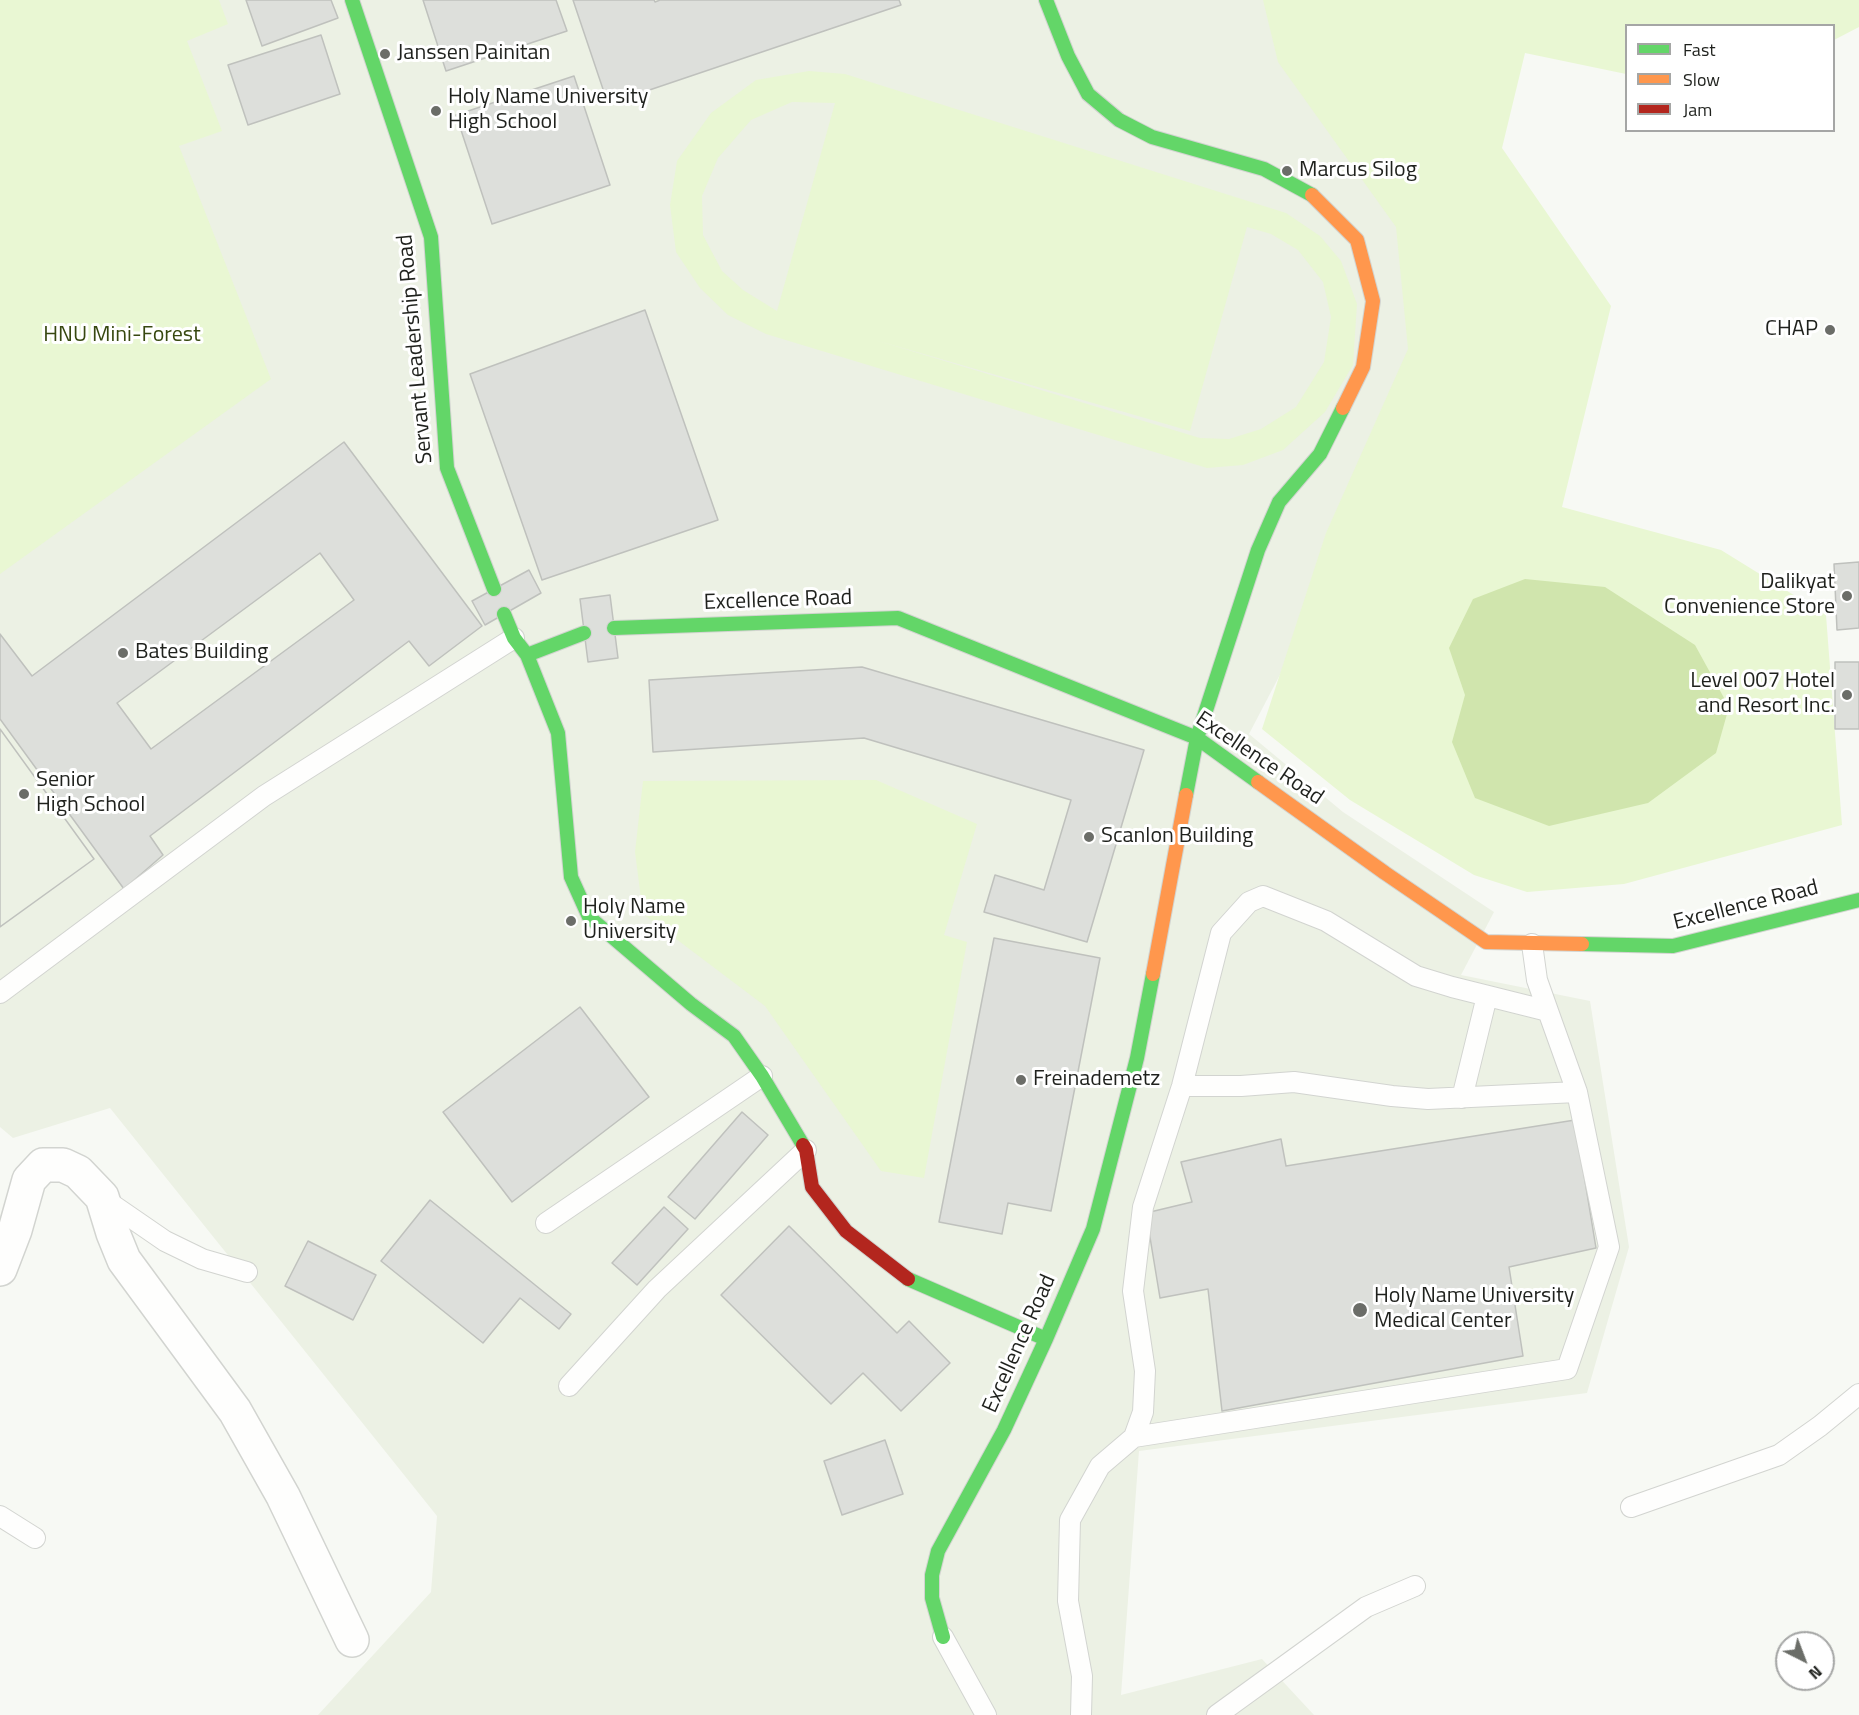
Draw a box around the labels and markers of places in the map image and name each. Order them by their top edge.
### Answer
place label: Janssen Painitan [397,41,550,67]
marker: Janssen Painitan [378,47,392,61]
place label: Holy Name University High School [448,85,648,136]
marker: Holy Name University High School [429,104,443,118]
place label: Marcus Silog [1299,158,1417,184]
marker: Marcus Silog [1280,164,1294,178]
place label: CHAP [1765,317,1818,343]
marker: CHAP [1823,323,1837,337]
place label: Dalikyat Convenience Store [1664,570,1835,622]
marker: Dalikyat Convenience Store [1840,589,1854,603]
place label: Bates Building [135,640,268,666]
marker: Bates Building [116,646,130,660]
place label: Level 007 Hotel and Resort Inc. [1690,669,1835,720]
marker: Level 007 Hotel and Resort Inc. [1840,688,1854,702]
place label: Senior High School [36,768,145,819]
marker: Senior High School [17,787,31,801]
place label: Scanlon Building [1101,824,1253,850]
marker: Scanlon Building [1082,830,1096,844]
place label: Holy Name University [583,895,685,946]
marker: Holy Name University [564,914,578,928]
place label: Freinademetz [1033,1067,1160,1093]
marker: Freinademetz [1014,1073,1028,1087]
place label: Holy Name University Medical Center [1374,1284,1574,1336]
marker: Holy Name University Medical Center [1351,1301,1369,1319]

